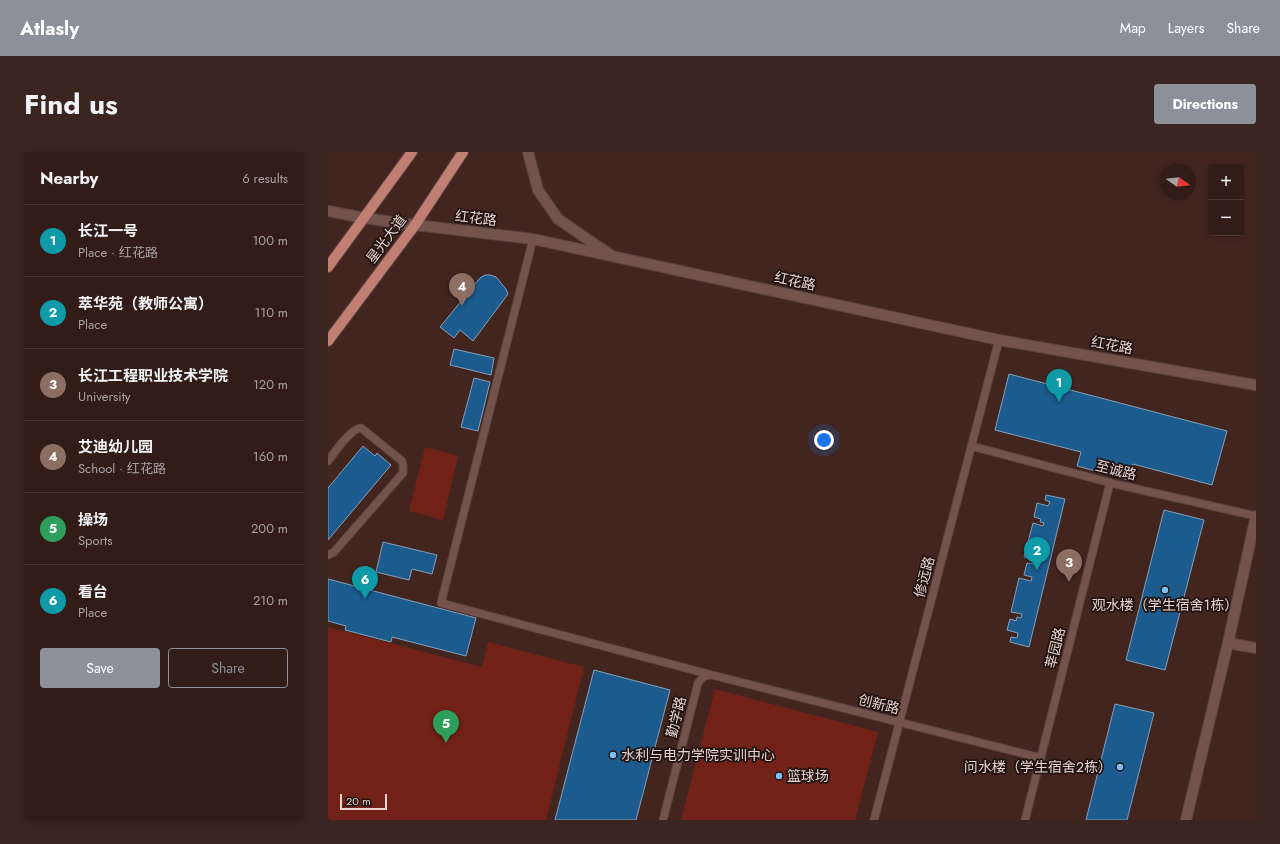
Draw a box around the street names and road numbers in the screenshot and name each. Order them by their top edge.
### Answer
street label: 红花路 [454,206,498,230]
street label: 星光大道 [361,211,411,267]
street label: 红花路 [772,267,818,295]
street label: 红花路 [1090,332,1134,358]
street label: 至诚路 [1093,455,1139,485]
street label: 修远路 [909,554,939,600]
street label: 莘园路 [1040,625,1070,671]
street label: 创新路 [856,689,902,719]
street label: 勤学路 [661,694,691,740]

